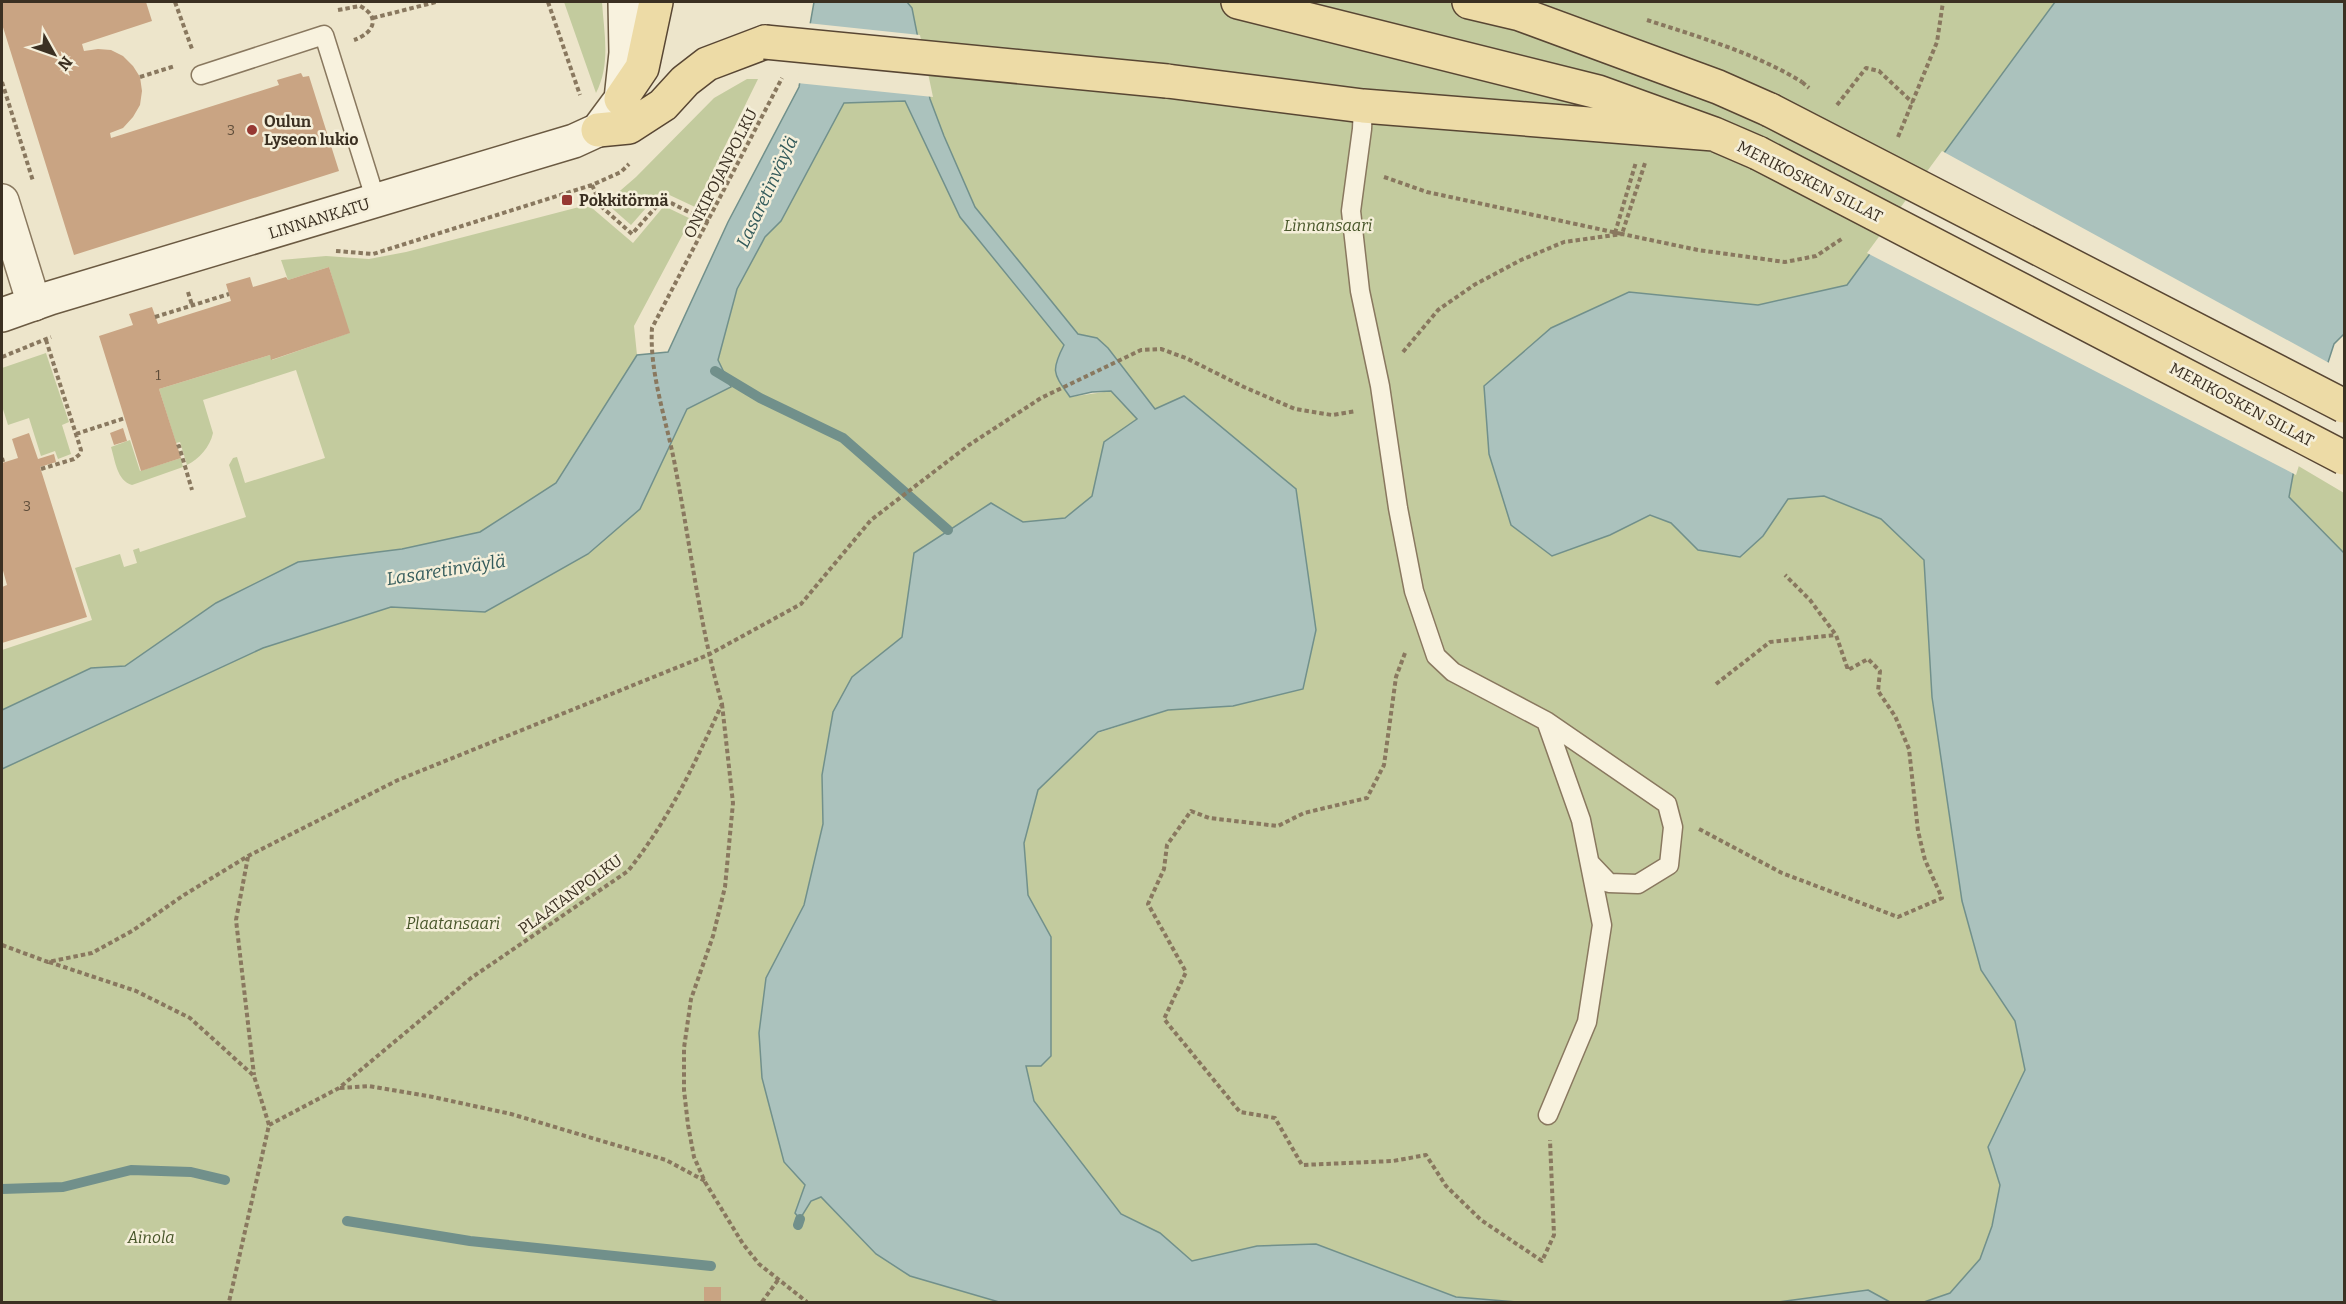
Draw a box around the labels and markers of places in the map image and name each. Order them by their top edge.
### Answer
place label: Oulun Lyseon lukio [264,112,359,149]
marker: Oulun Lyseon lukio [245,123,259,137]
place label: Pokkitörmä [579,191,669,210]
marker: Pokkitörmä [560,193,574,207]

